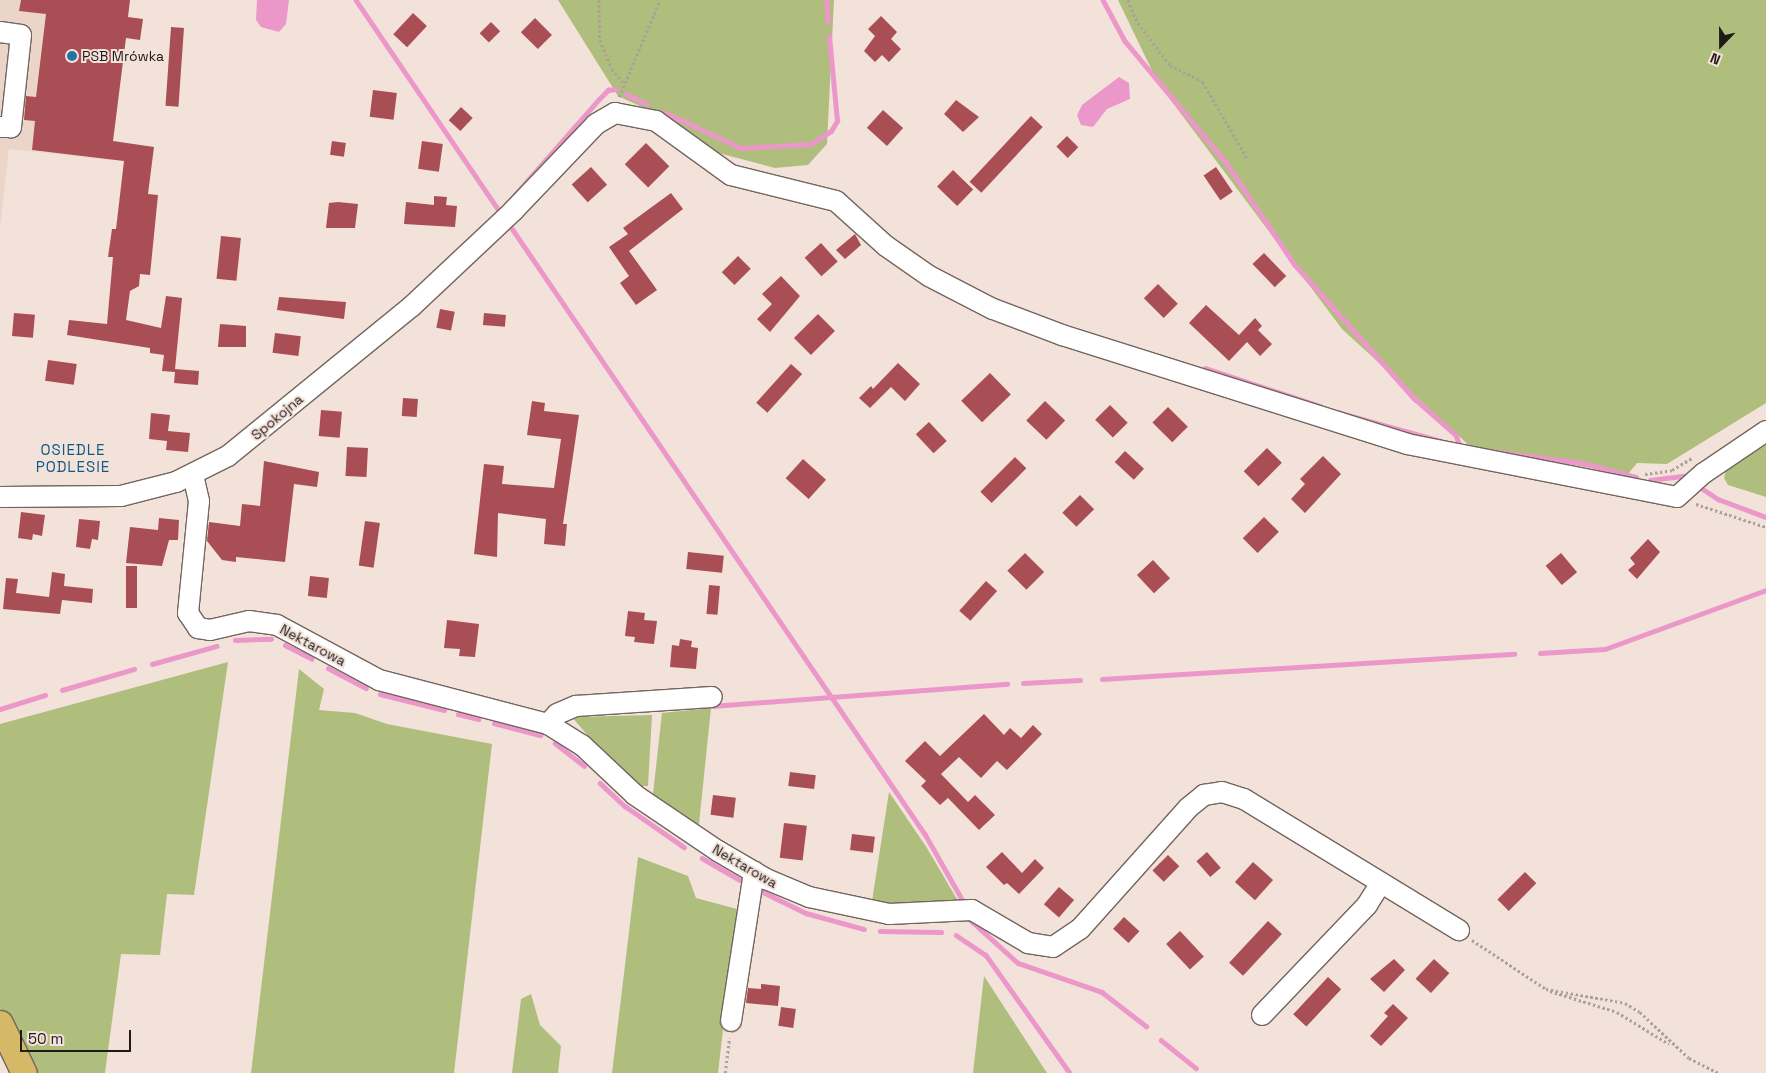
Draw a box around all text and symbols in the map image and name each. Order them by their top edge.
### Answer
north arrow [1696,20,1746,70]
place label: PSB Mrówka [82,48,164,64]
text: N [1708,49,1723,69]
marker: PSB Mrówka [66,50,78,62]
street label: Spokojna [248,391,306,443]
district label: OSIEDLE PODLESIE [35,440,111,475]
street label: Nektarowa [277,621,349,669]
street label: Nektarowa [710,841,780,891]
scale bar [22,1020,134,1052]
text: 50 m [28,1029,63,1048]

